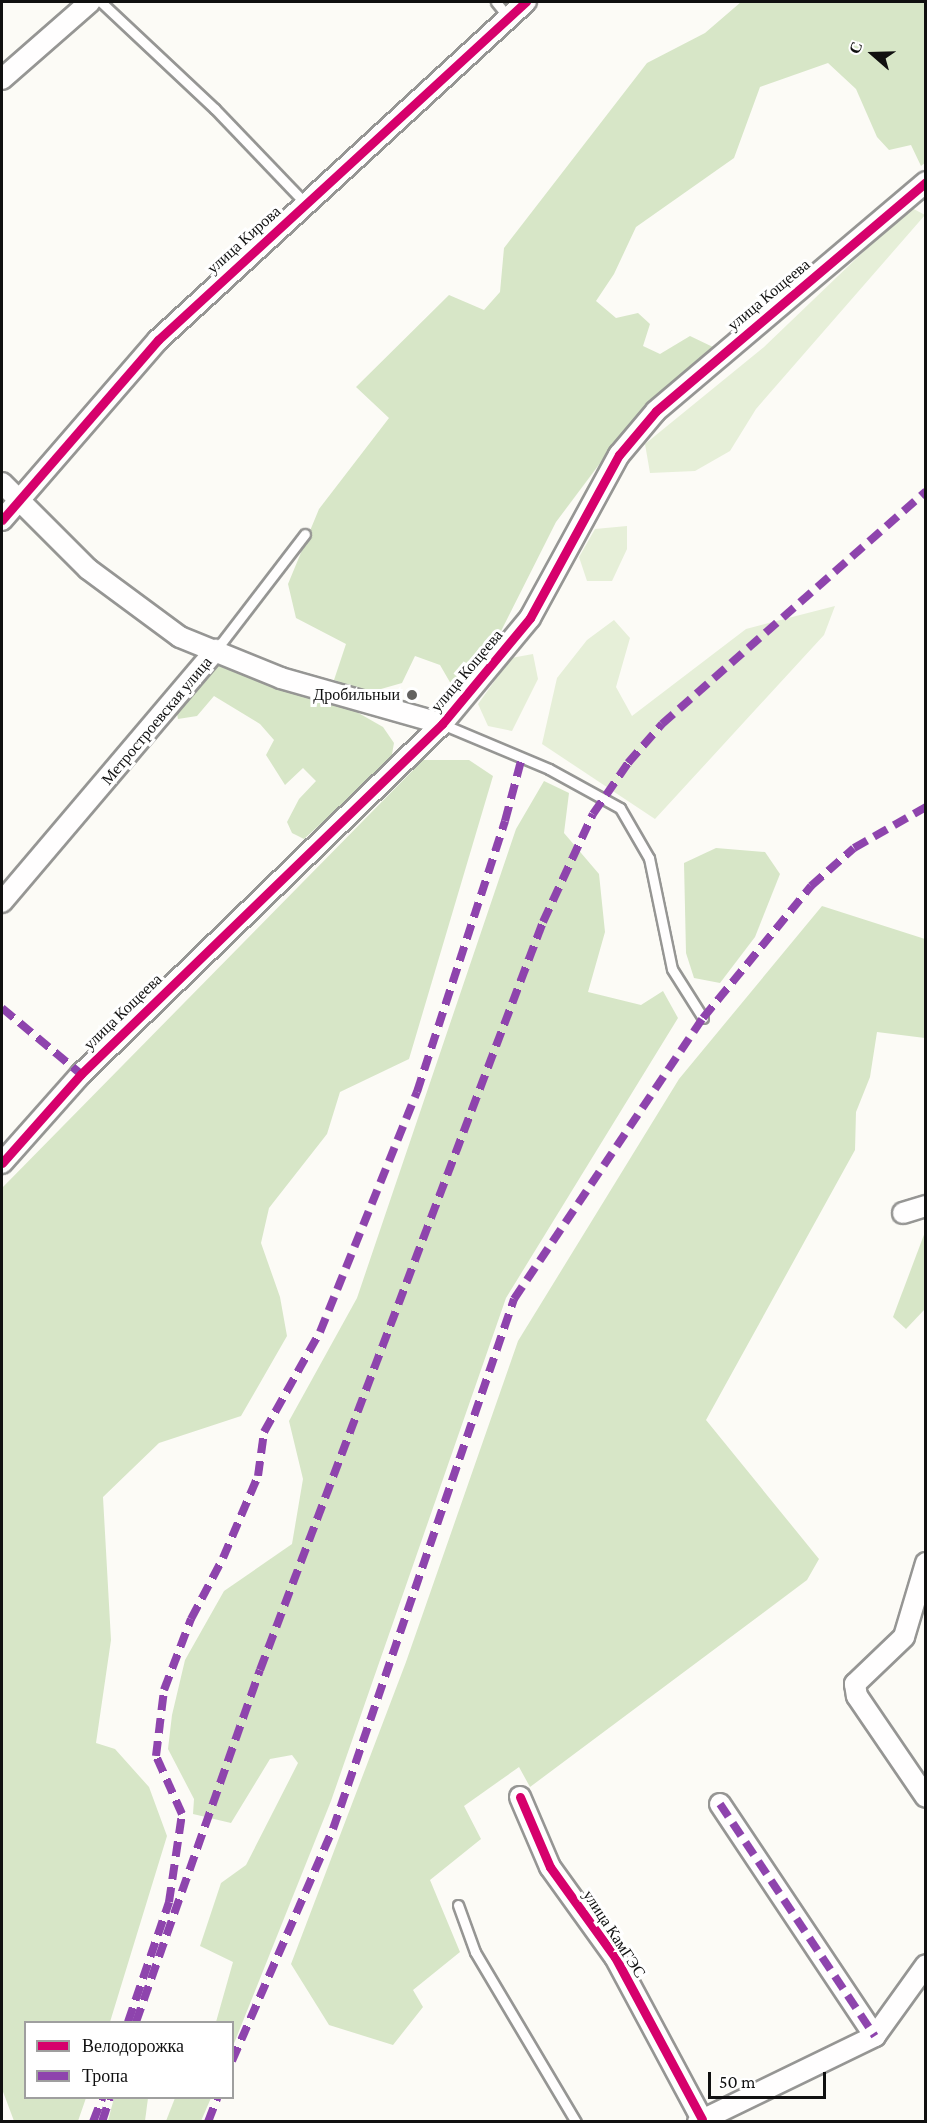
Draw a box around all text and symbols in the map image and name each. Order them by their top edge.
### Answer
north arrow [843,24,903,84]
text: С [846,39,866,56]
street label: улица Кирова [203,202,285,278]
street label: улица Кощеева [724,255,814,335]
street label: улица Кощеева [427,626,507,716]
street label: Метростроевская улица [98,653,216,789]
place label: Дробильныи [313,685,400,705]
marker: Дробильныи [405,688,419,702]
street label: улица Кощеева [80,970,166,1054]
street label: улица КамГЭС [579,1887,649,1981]
legend [24,2021,234,2099]
text: Велодорожка [82,2036,184,2056]
scale bar [711,2060,830,2098]
text: Тропа [82,2066,128,2086]
text: 50 m [719,2072,756,2092]

